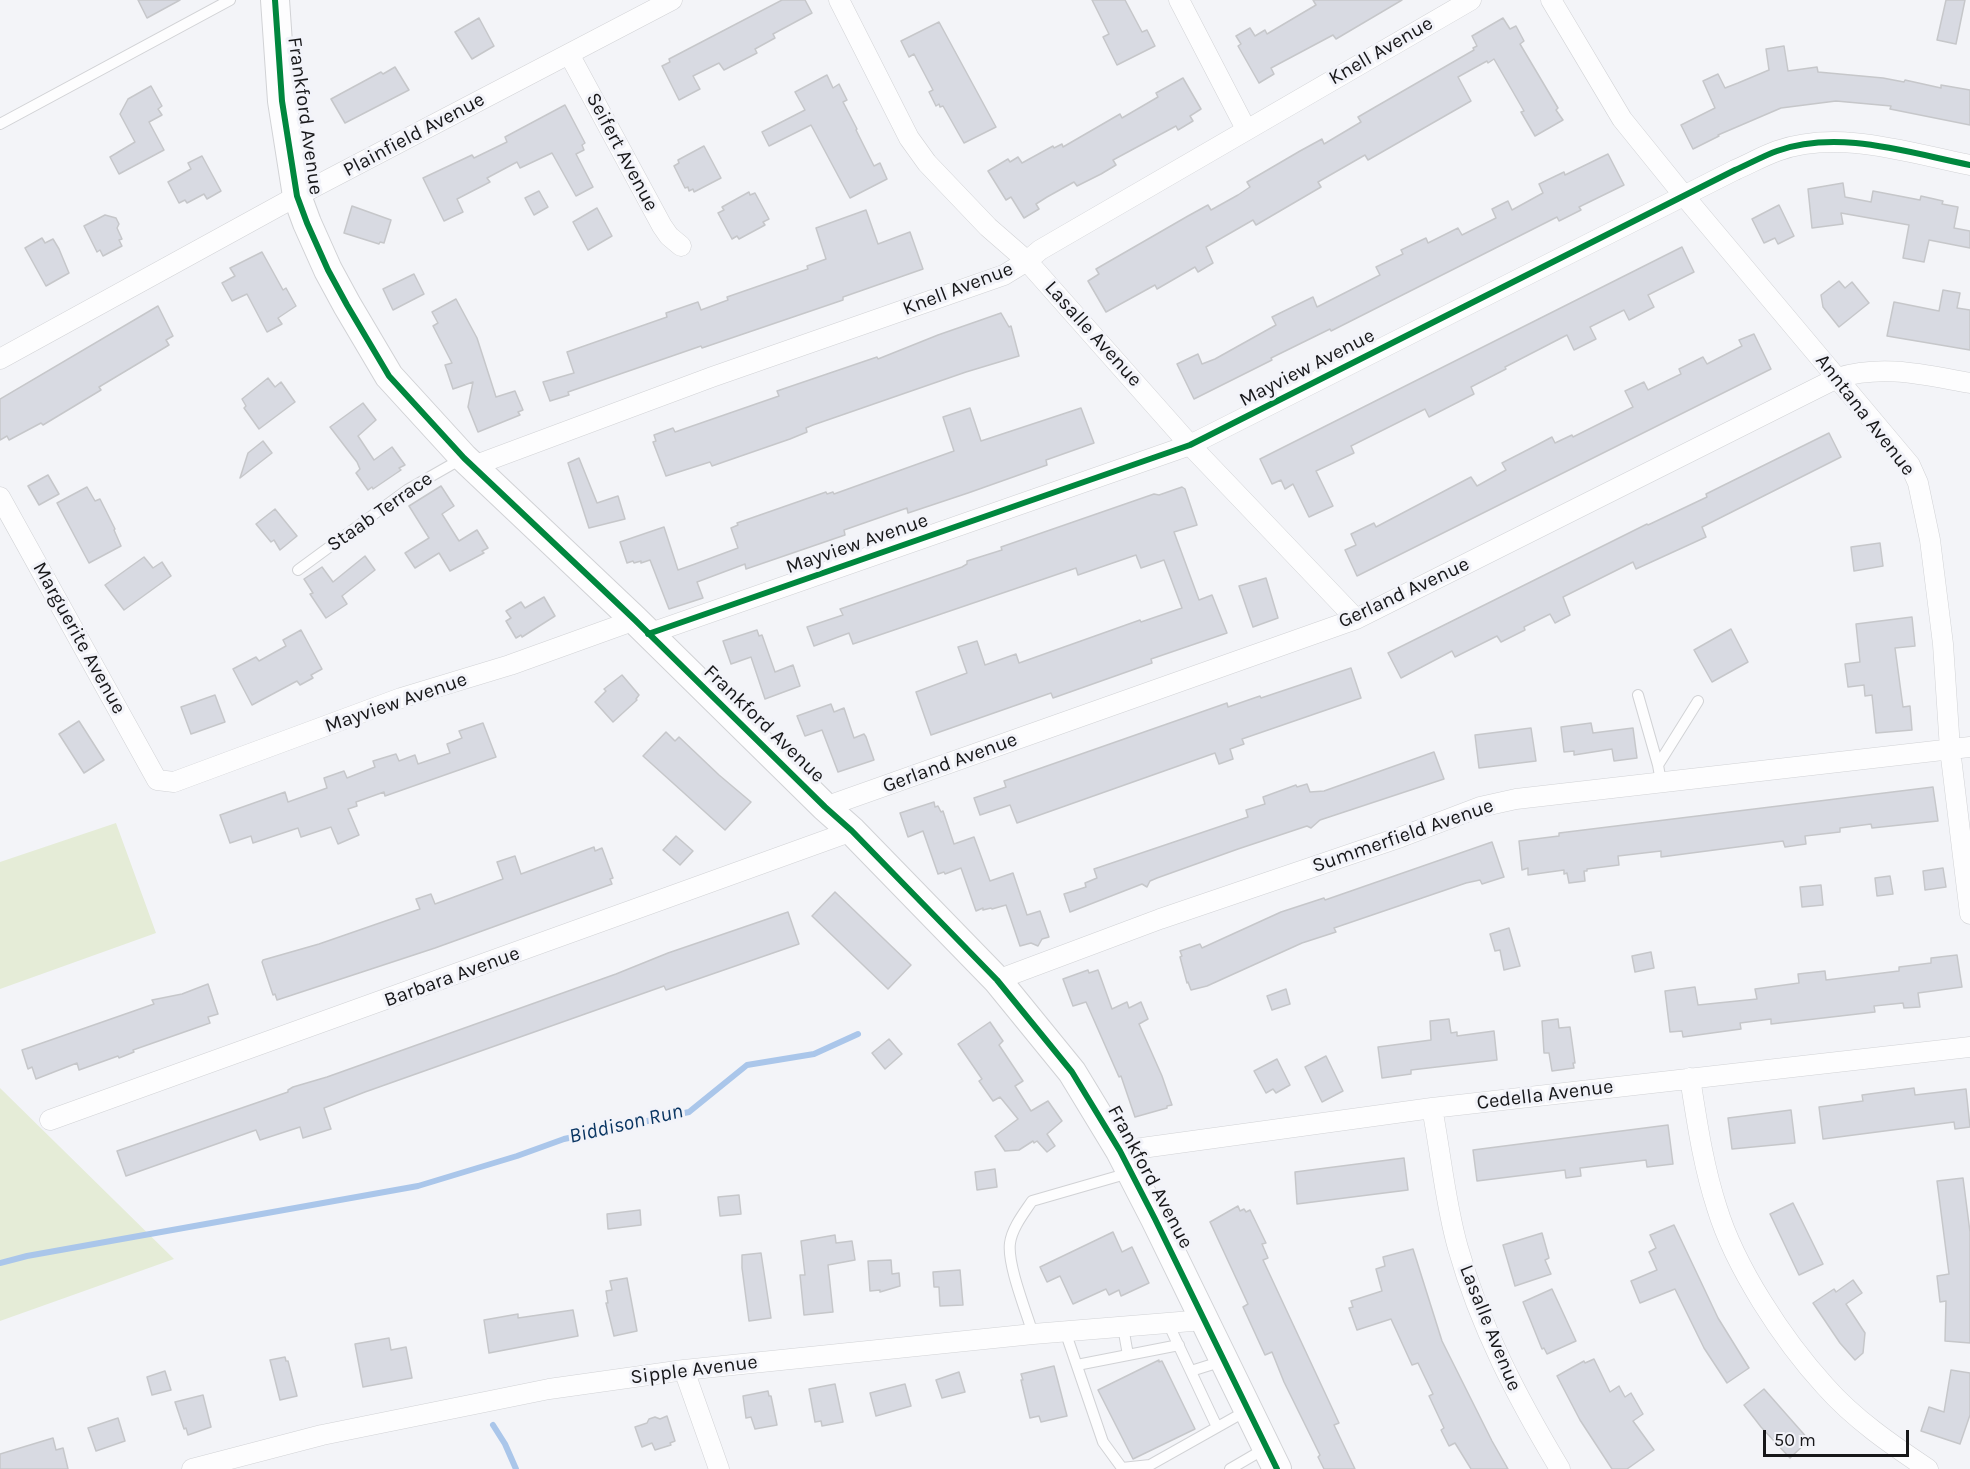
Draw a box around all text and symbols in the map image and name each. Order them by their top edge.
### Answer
street label: Knell Avenue [1325,12,1437,90]
street label: Frankford Avenue [282,36,328,196]
street label: Plainfield Avenue [339,88,489,182]
street label: Seifert Avenue [581,89,663,215]
street label: Knell Avenue [899,257,1017,321]
street label: Lasalle Avenue [1039,276,1147,392]
street label: Mayview Avenue [1235,324,1379,412]
street label: Anntana Avenue [1810,349,1920,481]
street label: Staab Terrace [323,467,437,557]
street label: Mayview Avenue [783,508,931,580]
street label: Gerland Avenue [1335,552,1473,634]
street label: Marguerite Avenue [27,558,131,718]
street label: Frankford Avenue [698,660,830,788]
street label: Mayview Avenue [322,667,470,739]
street label: Gerland Avenue [879,728,1021,798]
street label: Summerfield Avenue [1309,794,1497,878]
street label: Barbara Avenue [381,941,523,1013]
street label: Cedella Avenue [1475,1075,1615,1115]
water label: Biddison Run [567,1099,685,1149]
street label: Frankford Avenue [1102,1101,1198,1253]
street label: Lasalle Avenue [1454,1261,1526,1395]
street label: Sipple Avenue [629,1350,759,1390]
scale bar [1766,1418,1912,1456]
text: 50 m [1774,1429,1816,1451]

